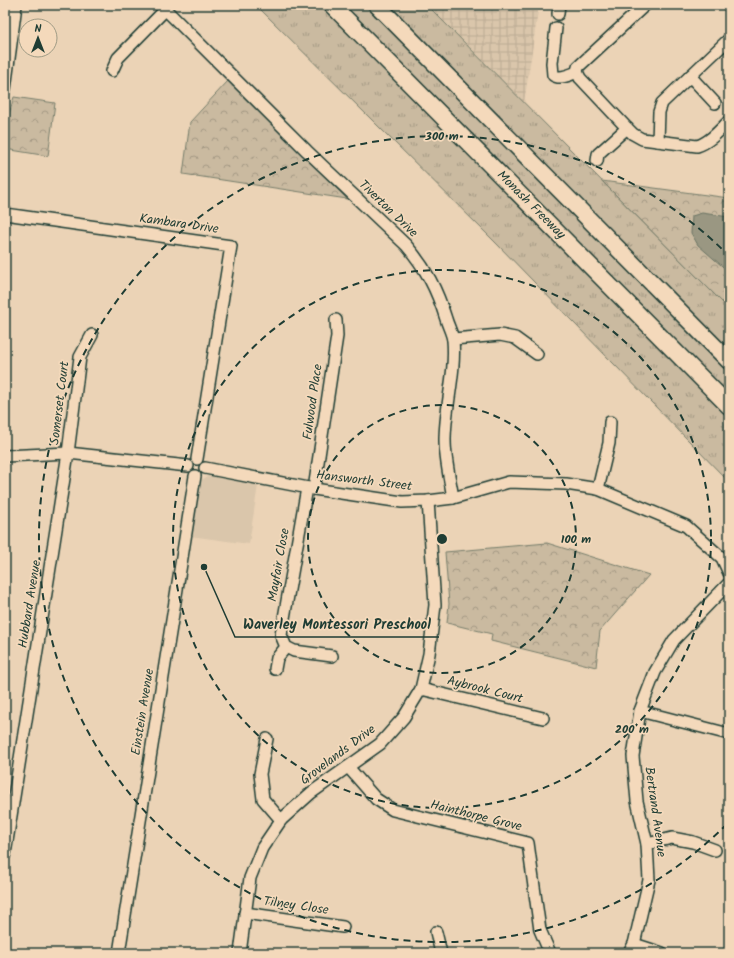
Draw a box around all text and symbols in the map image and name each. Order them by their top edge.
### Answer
north arrow [18,18,58,58]
text: N [35,20,42,38]
text: 300 m [424,127,459,146]
street label: Monash Freeway [492,166,571,245]
street label: Tiverton Drive [353,175,423,243]
street label: Kambara Drive [138,208,220,240]
street label: Somerset Court [44,359,76,446]
street label: Fulwood Place [297,363,329,441]
street label: Hansworth Street [315,465,414,497]
street label: Mayfair Close [262,526,296,603]
text: 100 m [561,530,591,549]
centre of rings [435,532,449,546]
street label: Hubbard Avenue [13,558,47,650]
callout: Waverley Montessori Preschool [235,611,439,637]
text: Waverley Montessori Preschool [243,614,431,636]
street label: Einstein Avenue [126,667,160,757]
street label: Aybrook Court [445,670,526,710]
street label: Grovelands Drive [296,719,380,790]
text: 200 m [615,720,649,739]
street label: Bertrand Avenue [638,766,672,859]
street label: Hainthorpe Grove [428,794,524,838]
street label: Tilney Close [262,891,330,921]

